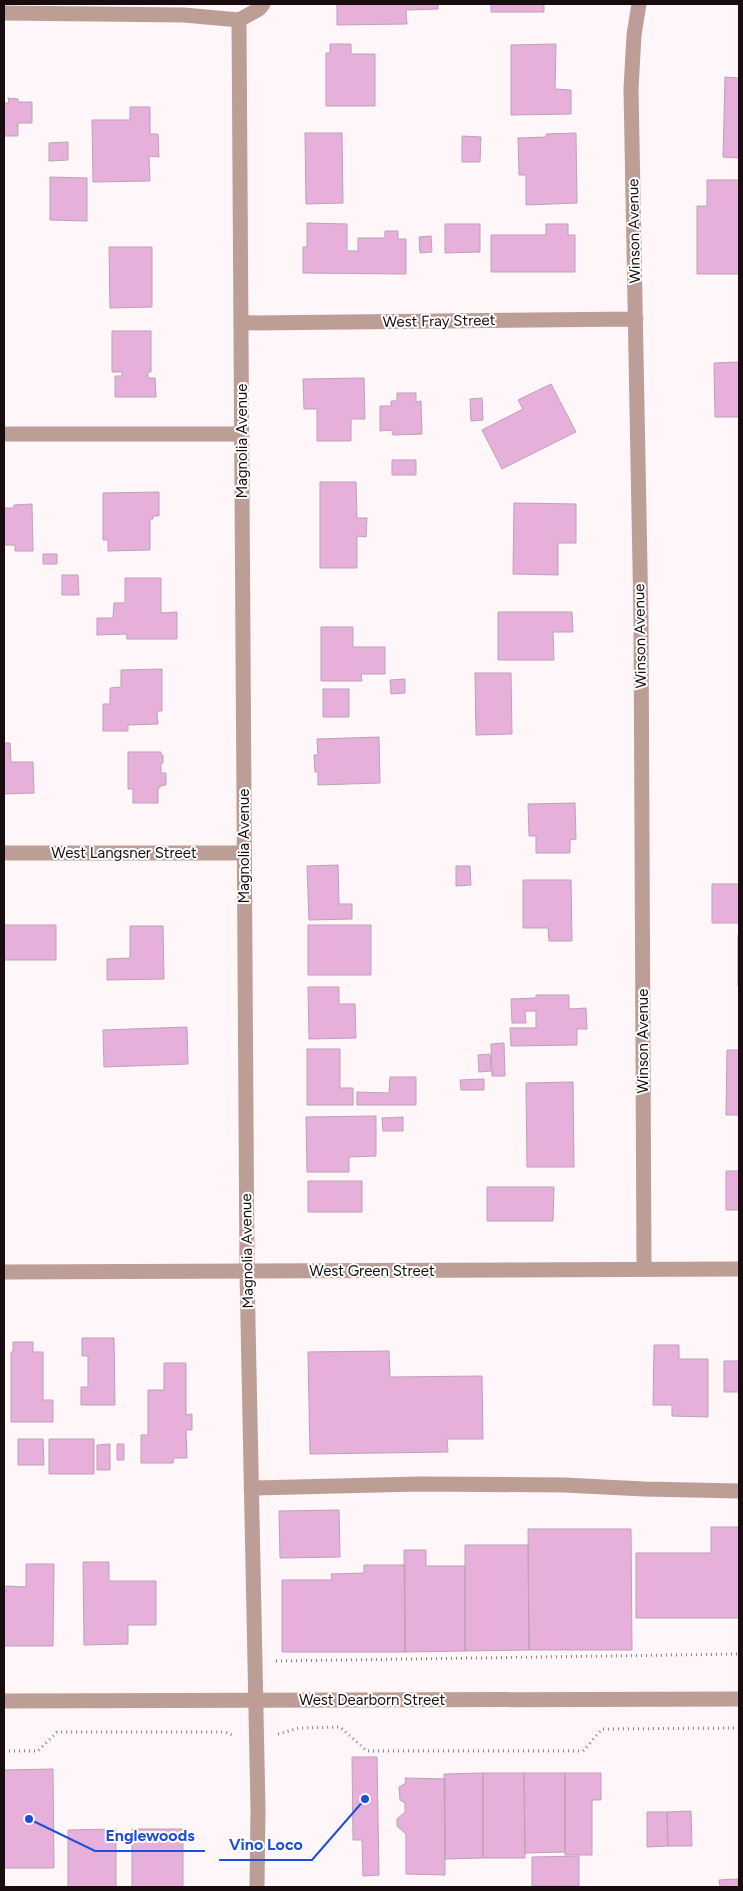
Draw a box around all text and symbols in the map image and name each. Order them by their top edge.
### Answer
street label: Winson Avenue [624,178,644,284]
street label: West Fray Street [383,311,496,331]
street label: Magnolia Avenue [233,383,251,499]
street label: Winson Avenue [630,583,650,689]
street label: Magnolia Avenue [235,788,253,904]
street label: West Langsner Street [51,844,197,862]
street label: Winson Avenue [634,989,652,1093]
street label: Magnolia Avenue [237,1193,257,1309]
street label: West Green Street [309,1262,435,1280]
street label: West Dearborn Street [299,1691,445,1709]
callout: Englewoods [95,1820,205,1851]
text: Englewoods [105,1826,195,1845]
callout: Vino Loco [219,1829,312,1860]
text: Vino Loco [229,1835,303,1854]

